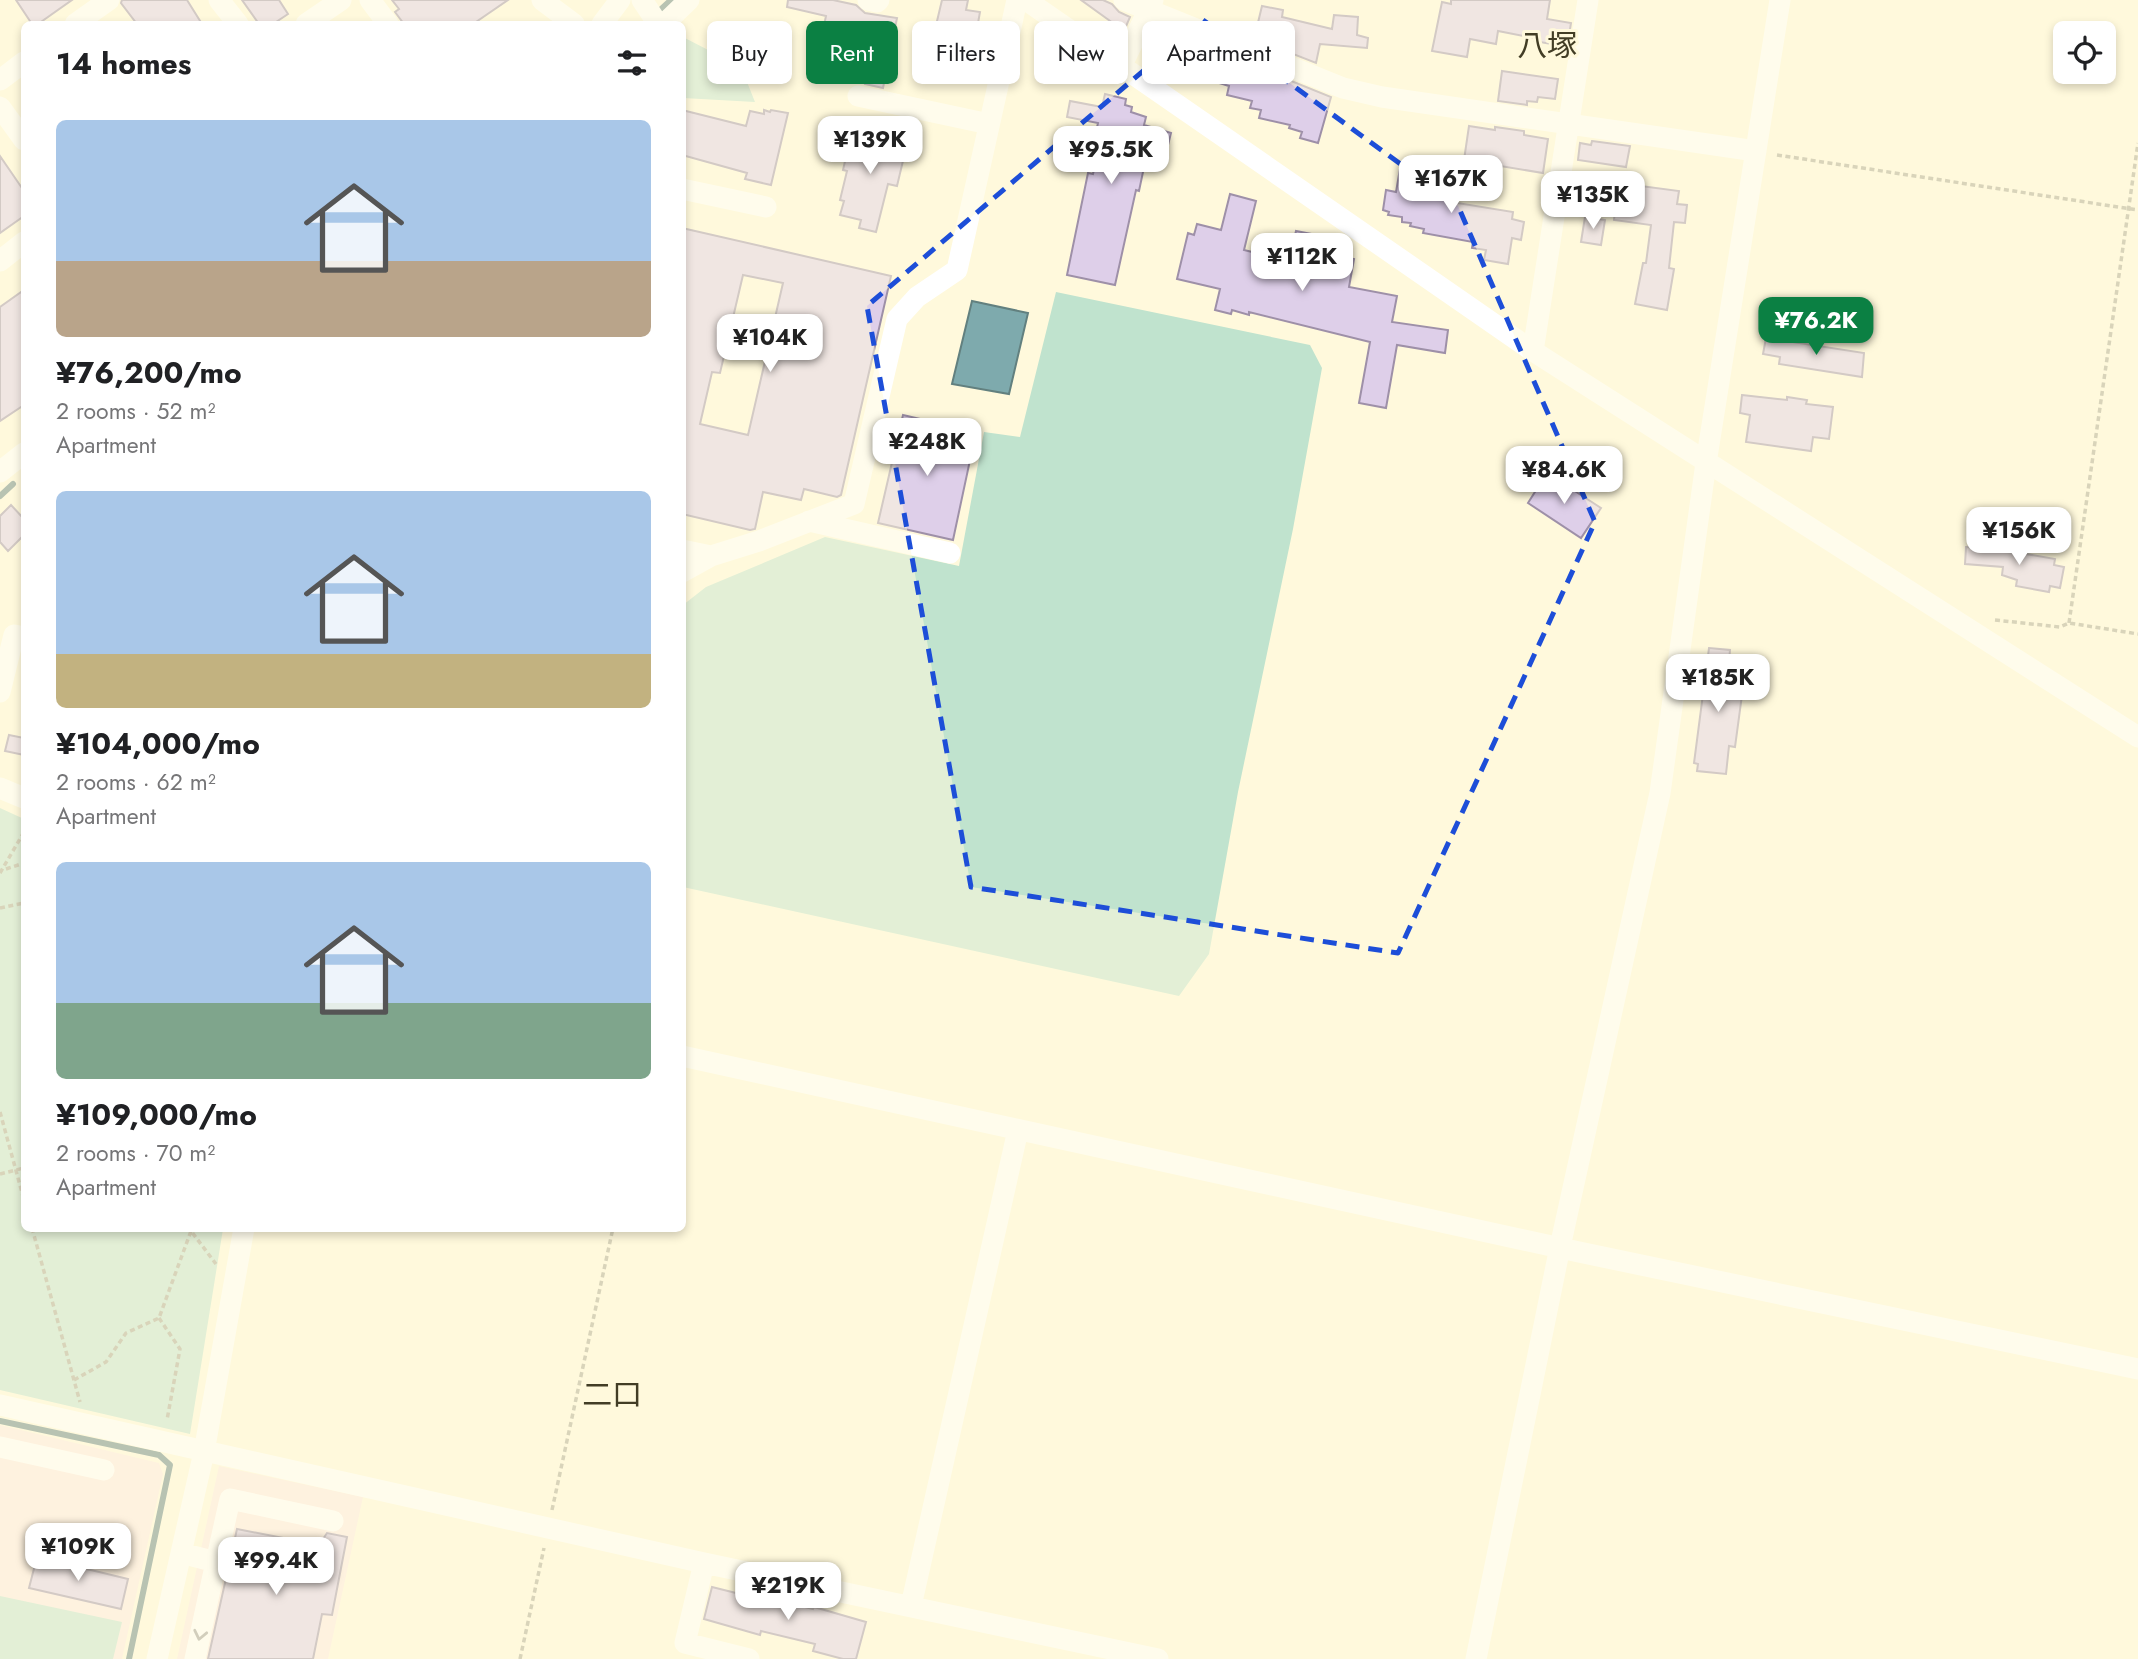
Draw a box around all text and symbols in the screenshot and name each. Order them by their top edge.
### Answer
chip: Buy [707,21,792,84]
chip: Rent [806,21,898,84]
chip: Filters [912,21,1020,84]
chip: New [1034,21,1128,84]
chip: Apartment [1142,21,1295,84]
map controls [2053,21,2116,84]
button: locate [2053,21,2116,84]
district label: 八塚 [1517,24,1577,67]
text: 14 homes [56,42,191,85]
icon: filters [613,44,651,82]
pin: ¥139K [821,116,919,176]
text: ¥139K [834,122,906,156]
pin: ¥95.5K [1054,127,1168,186]
text: ¥95.5K [1069,132,1153,166]
pin: ¥167K [1402,156,1500,215]
text: ¥167K [1415,161,1487,195]
icon: home [291,165,417,291]
pin: ¥135K [1544,172,1642,231]
text: ¥135K [1557,177,1629,211]
pin: ¥112K [1253,233,1351,293]
text: ¥112K [1267,239,1337,273]
pin: ¥76.2K [1759,298,1873,357]
text: ¥76.2K [1774,303,1858,337]
pin: ¥104K [721,314,819,374]
text: ¥104K [733,320,807,354]
text: ¥76,200/mo [56,351,242,394]
text: 2 rooms · 52 m² [56,394,215,428]
pin: ¥248K [878,419,976,478]
text: ¥248K [888,424,966,458]
text: Apartment [56,428,156,462]
pin: ¥84.6K [1507,447,1621,506]
text: ¥84.6K [1522,452,1606,486]
pin: ¥156K [1970,508,2068,567]
text: ¥156K [1982,513,2056,547]
icon: home [291,536,417,662]
pin: ¥185K [1669,654,1767,714]
text: ¥185K [1682,660,1754,694]
text: ¥104,000/mo [56,722,260,765]
text: 2 rooms · 62 m² [56,765,216,799]
text: Apartment [56,799,156,833]
icon: home [291,907,417,1033]
text: ¥109,000/mo [56,1093,257,1136]
text: 2 rooms · 70 m² [56,1136,215,1170]
text: Apartment [56,1170,156,1204]
district label: 二口 [582,1373,642,1416]
pin: ¥109K [29,1524,127,1583]
text: ¥109K [41,1529,115,1563]
pin: ¥99.4K [219,1538,333,1597]
text: ¥99.4K [234,1543,318,1577]
pin: ¥219K [739,1562,837,1622]
text: ¥219K [751,1568,825,1602]
one-way arrow [194,1629,209,1641]

